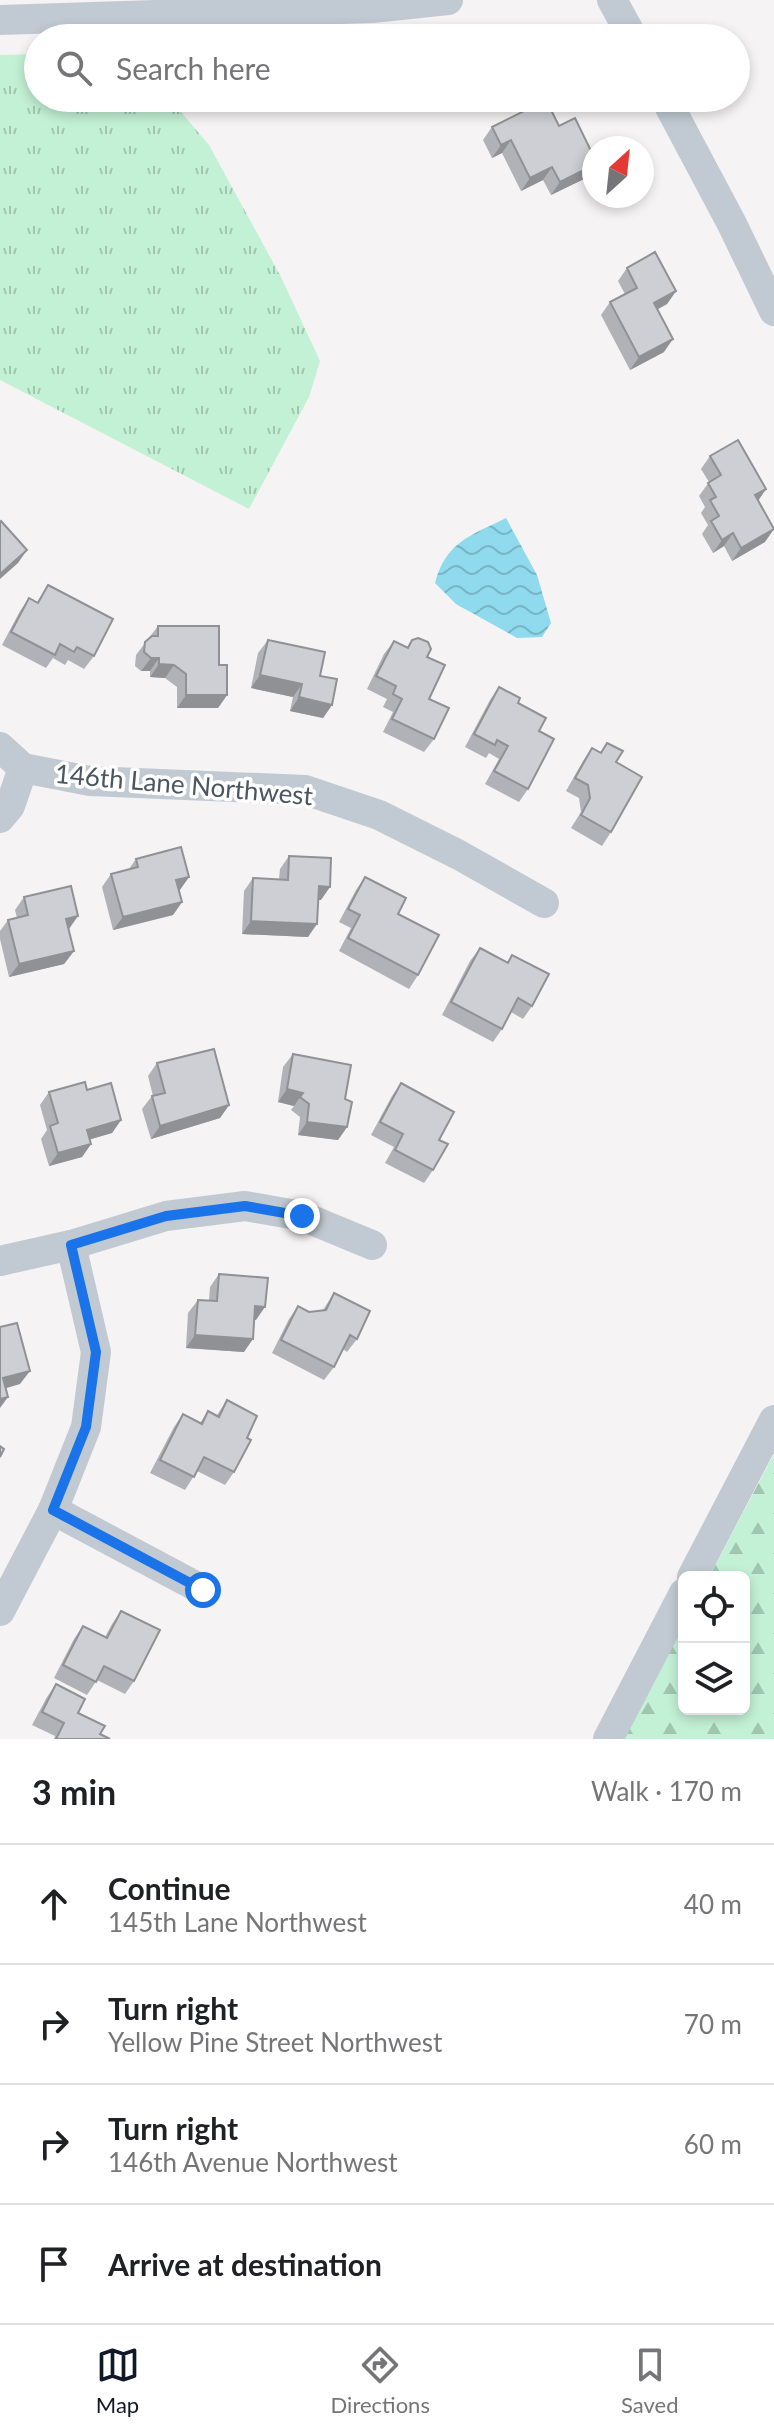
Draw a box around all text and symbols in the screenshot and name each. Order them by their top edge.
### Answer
search box [24,24,750,112]
icon: search [52,46,96,90]
text: Search here [116,50,271,86]
north arrow [582,136,654,208]
street label: 146th Lane Northwest [54,757,315,811]
route end [284,1198,320,1234]
map controls [678,1571,750,1715]
button: locate [678,1571,750,1643]
route start [185,1572,221,1608]
button: layers [678,1643,750,1715]
text: 3 min [32,1771,116,1812]
text: Walk · 170 m [591,1775,742,1807]
text: Continue [108,1870,231,1906]
icon: ahead [32,1882,76,1926]
text: 40 m [684,1888,742,1920]
text: 145th Lane Northwest [108,1906,367,1938]
text: Turn right [108,1990,238,2026]
icon: right [32,2002,76,2046]
text: 70 m [684,2008,742,2040]
text: Yellow Pine Street Northwest [108,2026,442,2058]
text: Turn right [108,2110,238,2146]
icon: right [32,2122,76,2166]
text: 60 m [684,2128,742,2160]
text: 146th Avenue Northwest [108,2146,398,2178]
icon: arrive [32,2242,76,2286]
text: Arrive at destination [108,2246,382,2282]
tab: Map [96,2343,140,2418]
tab: Directions [331,2343,430,2418]
tab: Saved [621,2343,678,2418]

